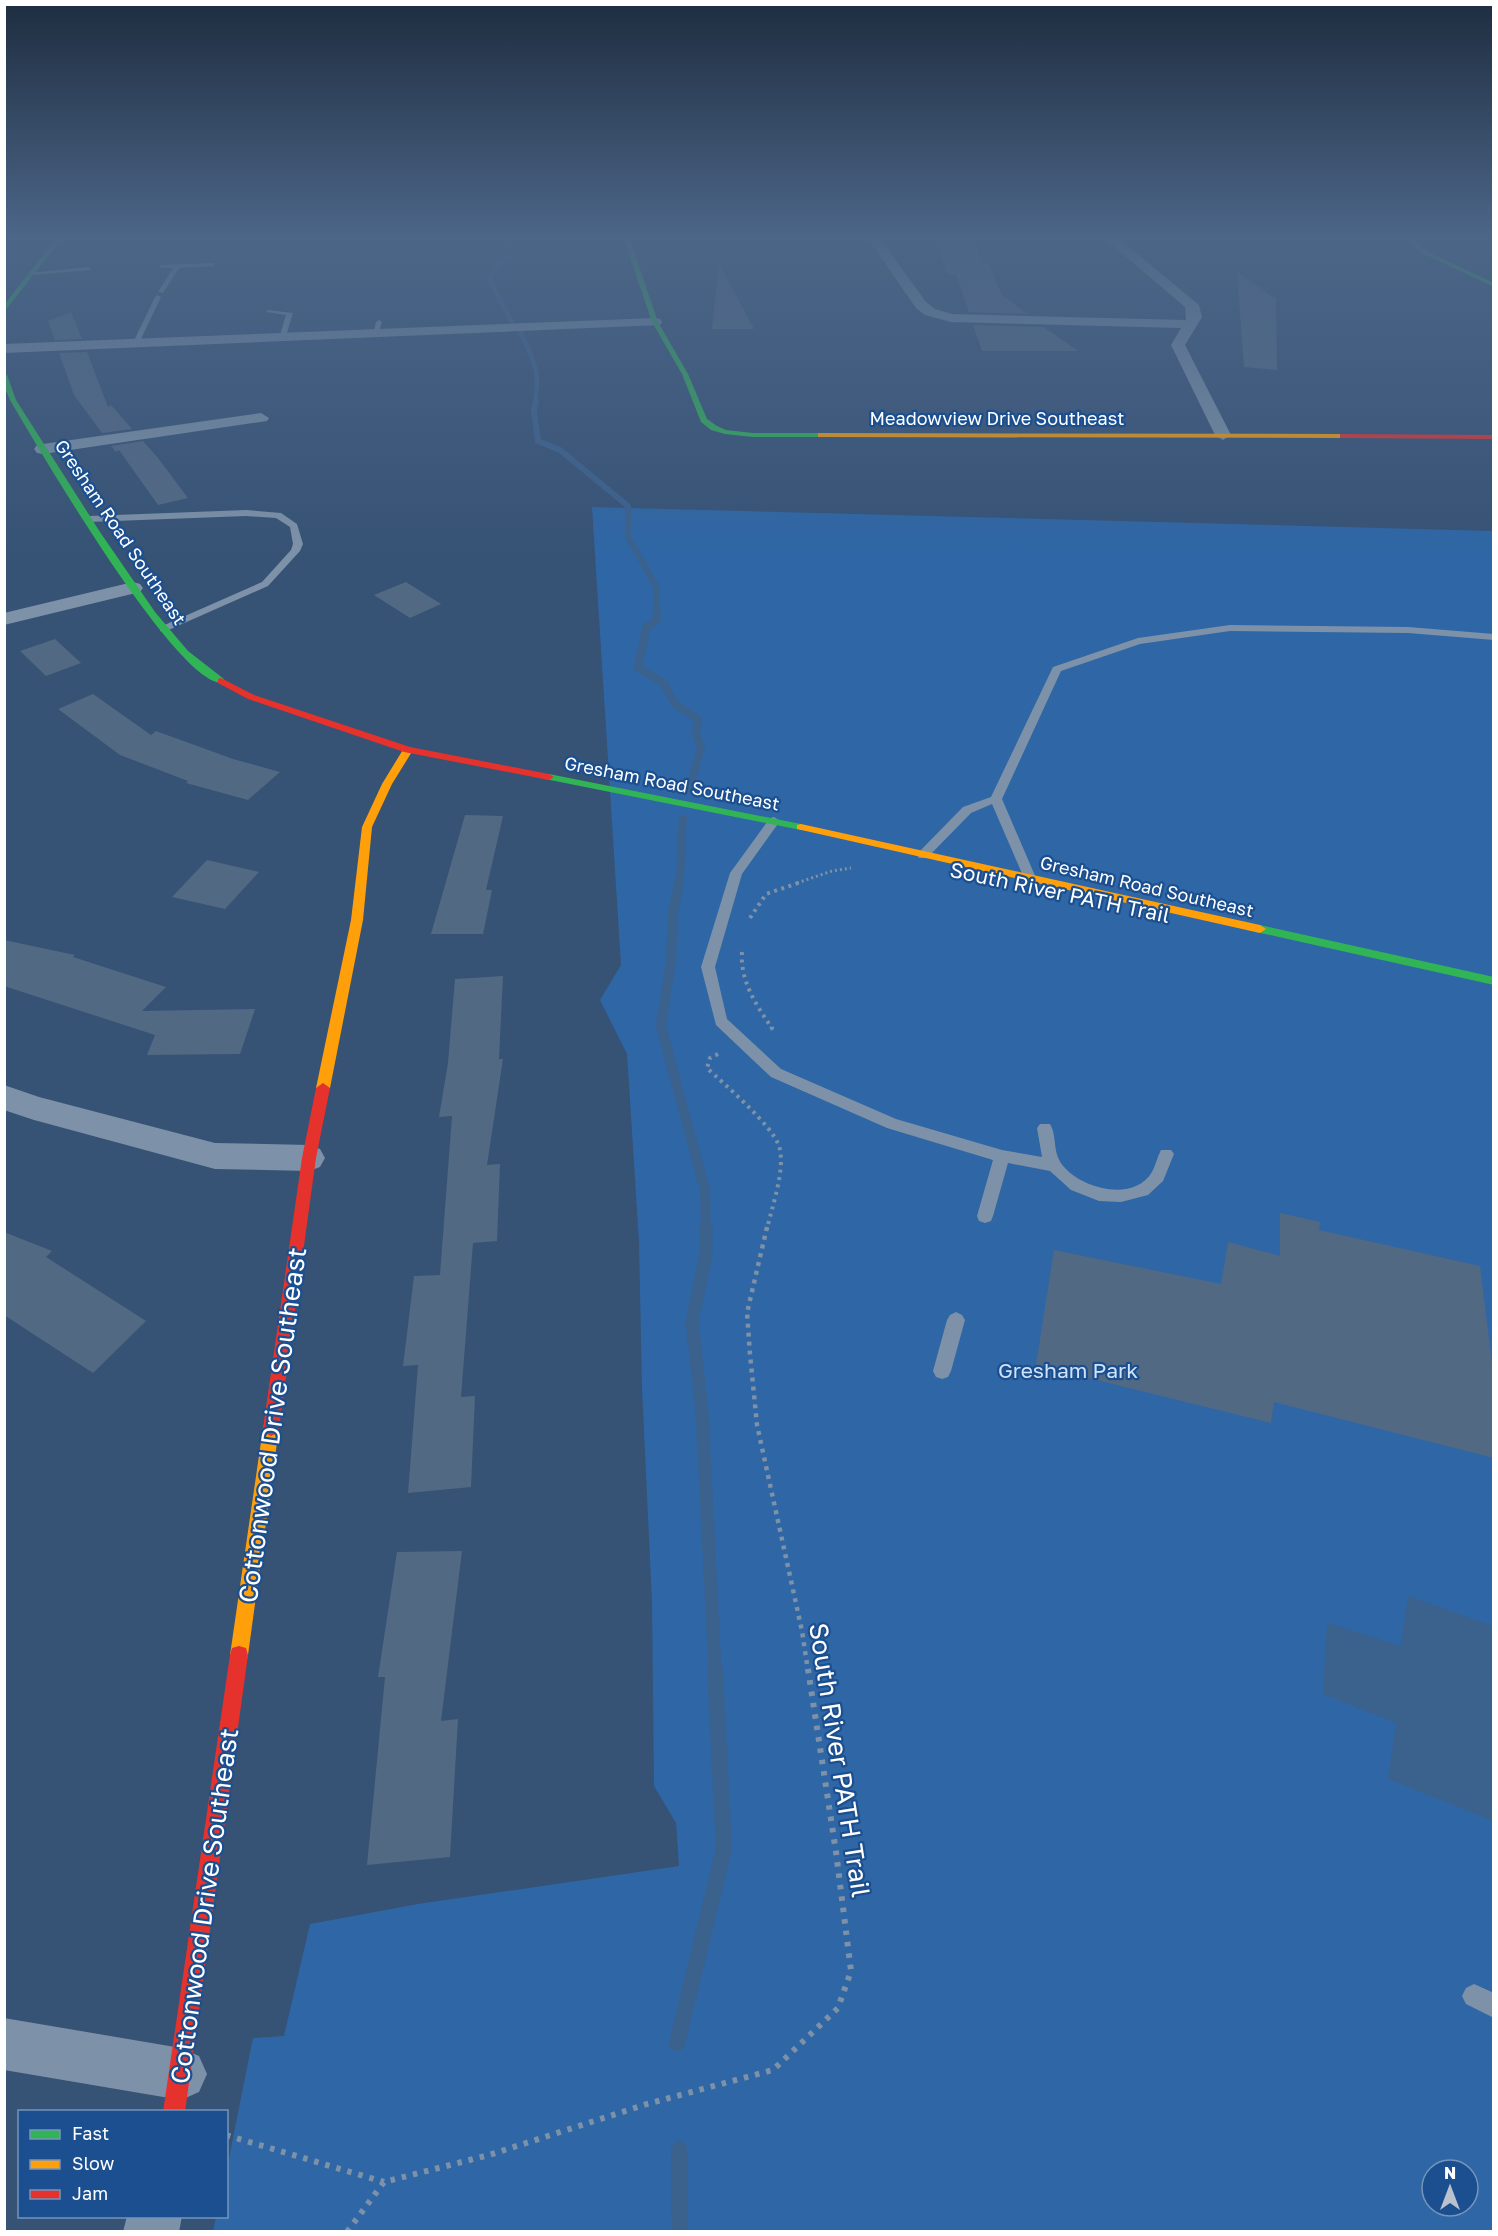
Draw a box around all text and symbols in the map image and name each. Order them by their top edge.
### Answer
street label: Meadowview Drive Southeast [870,407,1124,429]
street label: Gresham Road Southeast [51,435,191,629]
street label: Gresham Road Southeast [563,751,781,815]
street label: Gresham Road Southeast [1038,851,1256,921]
street label: South River PATH Trail [948,856,1172,928]
street label: Cottonwood Drive Southeast [232,1245,312,1605]
park label: Gresham Park [998,1357,1138,1383]
street label: South River PATH Trail [803,1620,877,1900]
street label: Cottonwood Drive Southeast [164,1726,244,2086]
legend [18,2110,228,2218]
text: Fast [72,2122,109,2144]
text: Slow [72,2152,115,2174]
north arrow [1420,2158,1480,2218]
text: N [1444,2163,1456,2183]
text: Jam [72,2182,108,2204]

